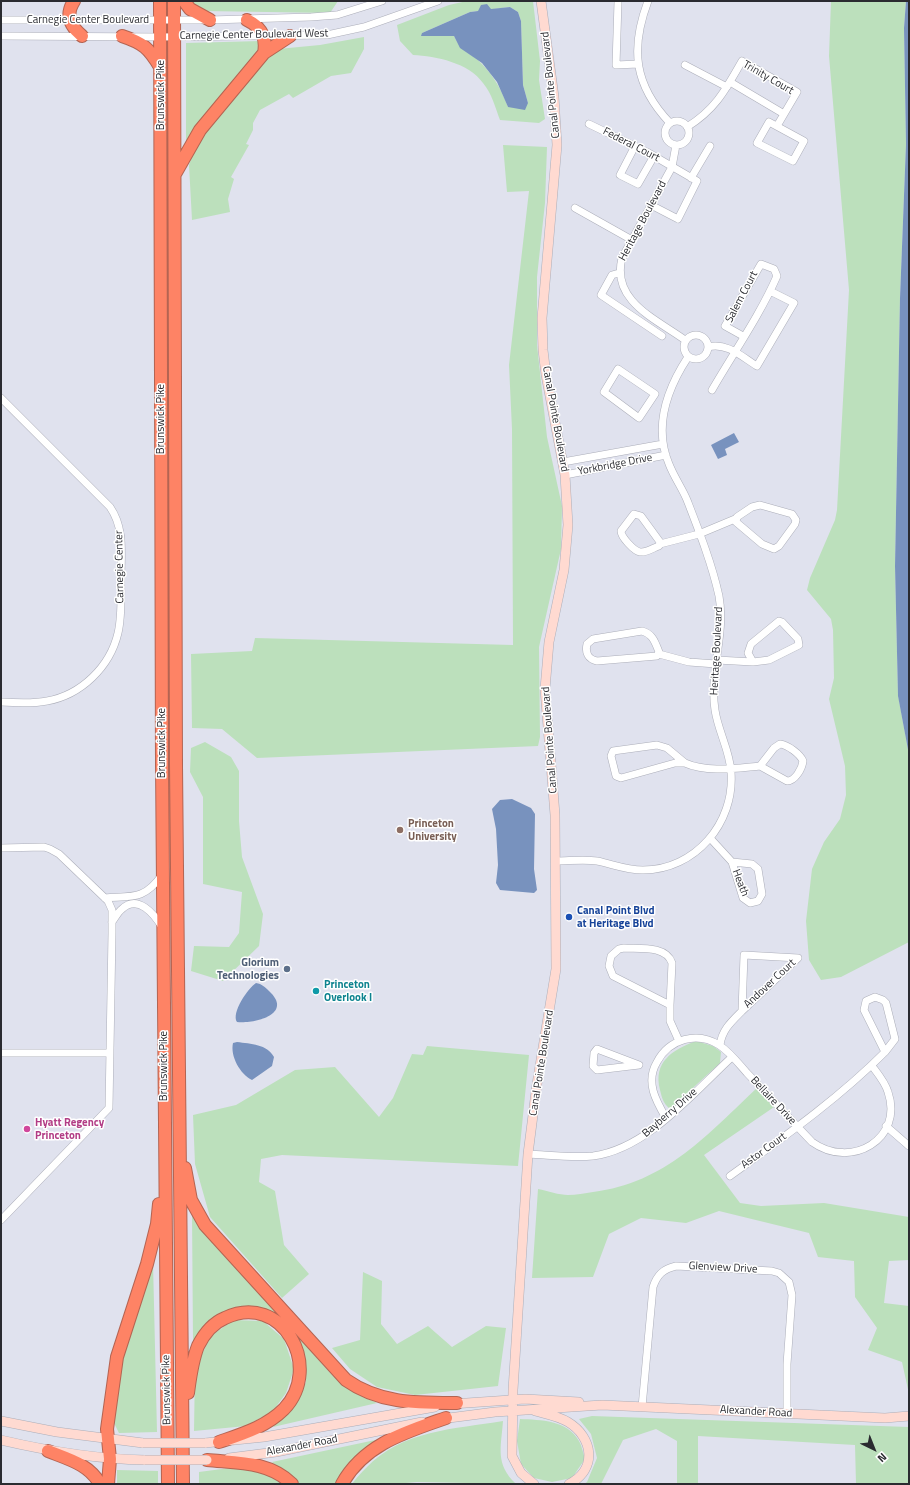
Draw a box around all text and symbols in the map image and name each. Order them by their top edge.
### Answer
street label: Carnegie Center Boulevard [27,13,149,27]
street label: Carnegie Center Boulevard West [179,27,329,43]
street label: Canal Pointe Boulevard [539,31,563,139]
street label: Trinity Court [740,58,796,98]
street label: Brunswick Pike [154,60,168,130]
street label: Federal Court [600,125,662,165]
street label: Heritage Boulevard [616,179,670,263]
street label: Salem Court [723,269,761,325]
street label: Canal Pointe Boulevard [539,365,571,473]
street label: Brunswick Pike [154,384,168,454]
street label: Yorkbridge Drive [577,451,653,479]
street label: Carnegie Center [113,530,127,604]
street label: Heritage Boulevard [708,606,726,696]
street label: Canal Pointe Boulevard [540,686,560,794]
street label: Brunswick Pike [155,708,169,778]
place label: Princeton University [408,817,457,843]
marker: Princeton University [395,825,405,835]
street label: Heath [729,867,751,899]
place label: Canal Point Blvd at Heritage Blvd [577,904,654,930]
marker: Canal Point Blvd at Heritage Blvd [564,912,574,922]
place label: Glorium Technologies [217,956,279,982]
street label: Andover Court [741,957,799,1011]
marker: Glorium Technologies [282,964,292,974]
place label: Princeton Overlook I [324,978,372,1004]
marker: Princeton Overlook I [311,986,321,996]
street label: Canal Pointe Boulevard [527,1009,557,1117]
street label: Brunswick Pike [157,1031,171,1101]
street label: Bellaire Drive [747,1074,799,1128]
street label: Bayberry Drive [640,1086,700,1140]
place label: Hyatt Regency Princeton [35,1116,104,1142]
marker: Hyatt Regency Princeton [22,1124,32,1134]
street label: Astor Court [739,1130,789,1172]
street label: Glenview Drive [688,1260,758,1276]
street label: Brunswick Pike [160,1355,174,1425]
street label: Alexander Road [720,1404,792,1420]
north arrow [854,1429,894,1469]
street label: Alexander Road [265,1433,339,1459]
text: N [874,1449,890,1466]

